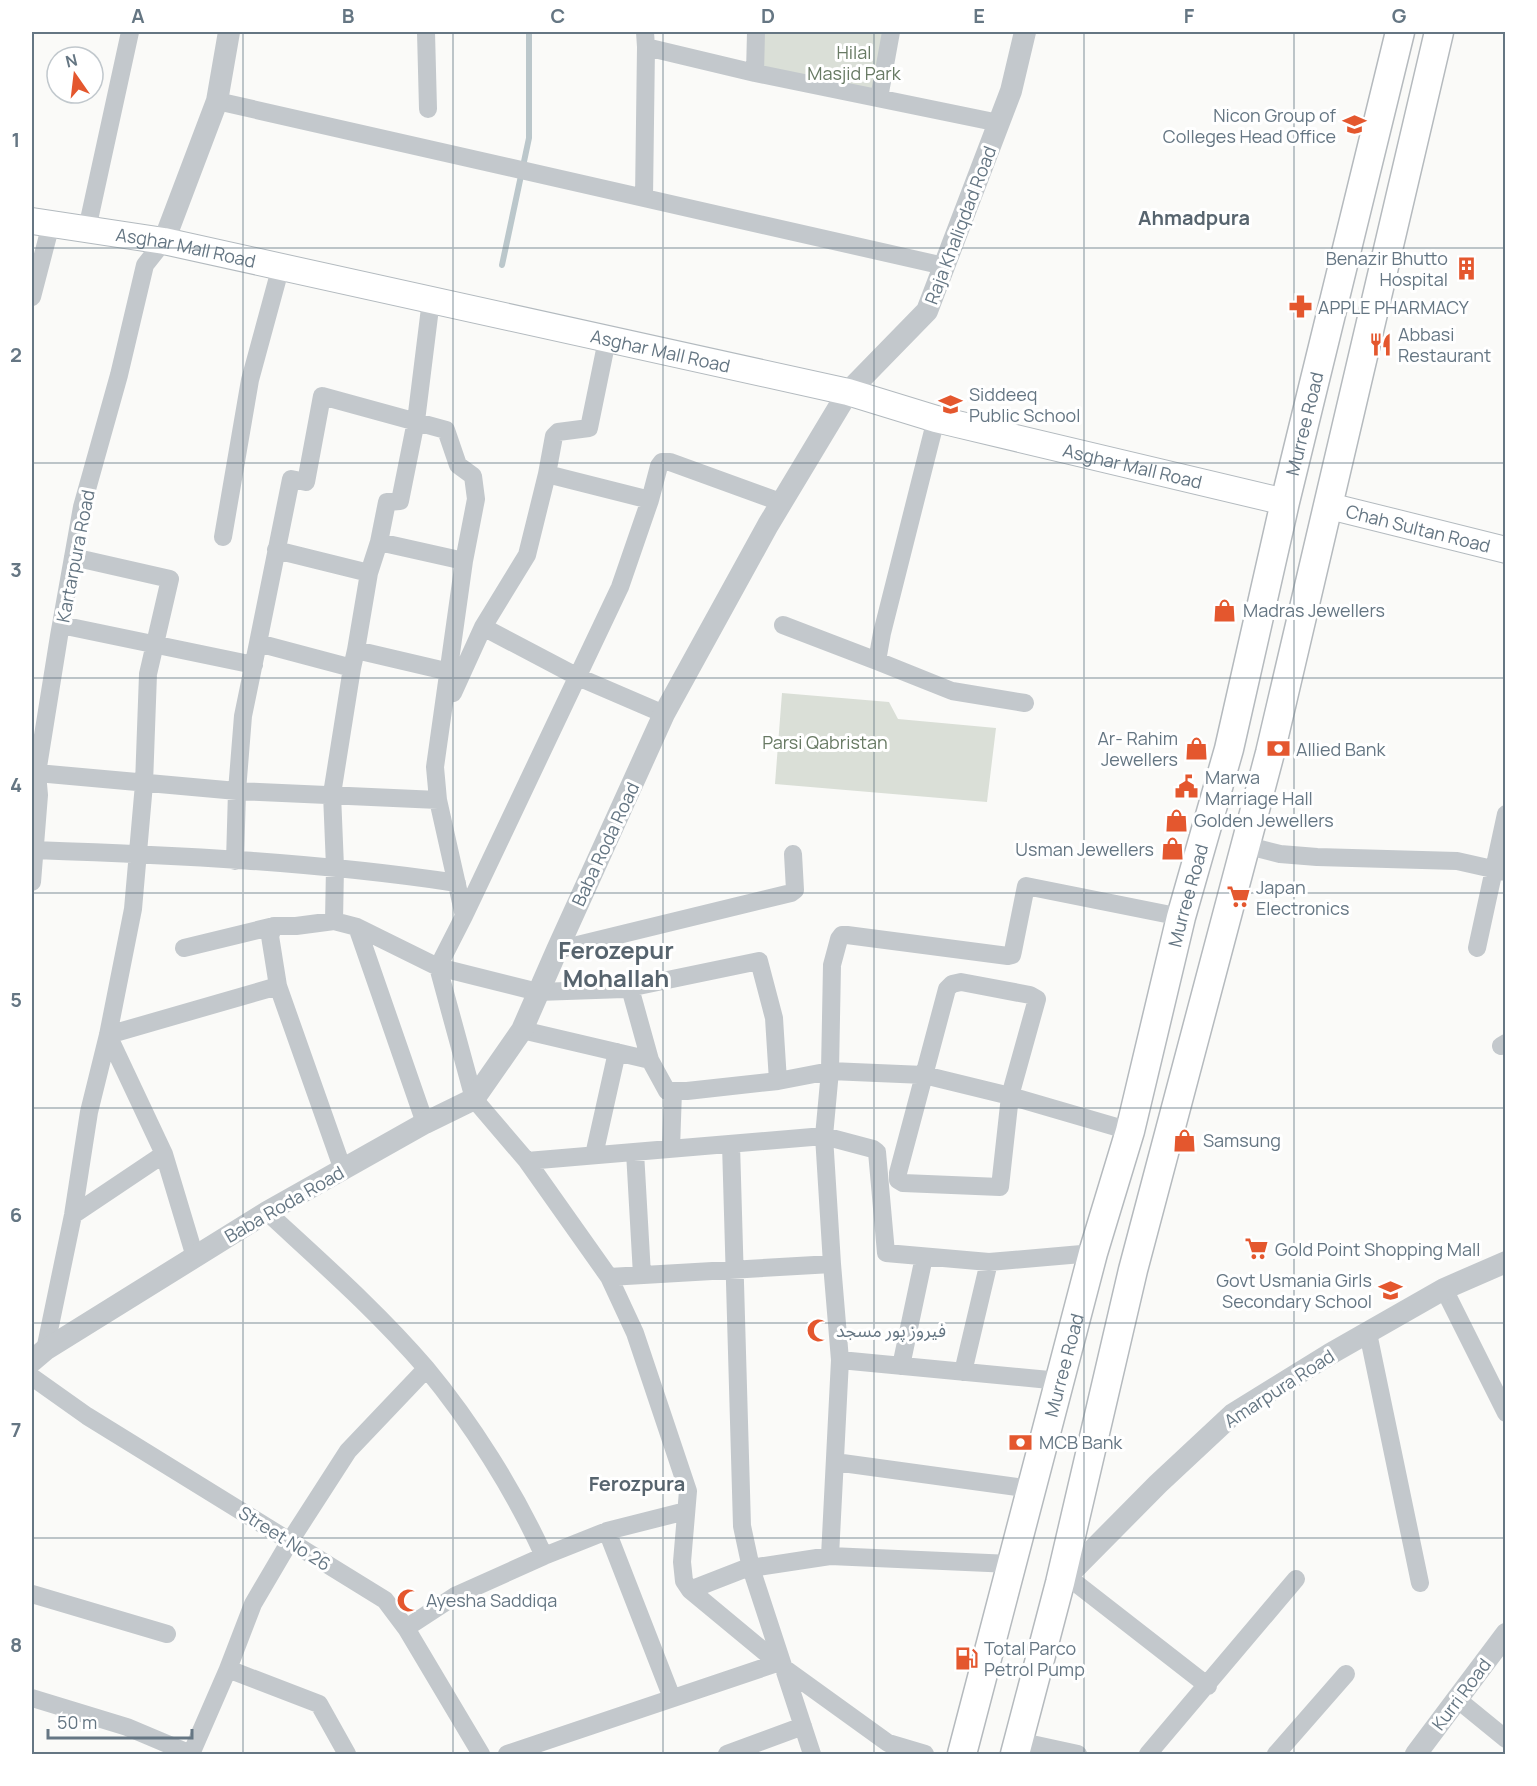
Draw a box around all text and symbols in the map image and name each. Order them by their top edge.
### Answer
text: A [131,2,145,29]
text: B [342,2,355,29]
text: C [551,2,565,29]
text: D [761,2,775,29]
text: E [973,2,985,29]
text: F [1184,2,1195,29]
text: G [1392,2,1407,29]
park label: Hilal Masjid Park [807,40,902,85]
north arrow [45,45,105,105]
text: N [63,48,80,73]
place label: Nicon Group of Colleges Head Office [1163,103,1337,148]
school or university icon: Nicon Group of Colleges Head Office [1341,112,1367,138]
text: 1 [12,126,20,153]
street label: Raja Khaliqdad Road [919,143,1001,307]
district label: Ahmadpura [1138,204,1250,231]
street label: Asghar Mall Road [114,222,258,273]
place label: Benazir Bhutto Hospital [1326,246,1448,291]
building icon: Benazir Bhutto Hospital [1453,255,1479,281]
pharmacy icon: APPLE PHARMACY [1287,294,1313,320]
place label: APPLE PHARMACY [1318,295,1470,319]
place label: Abbasi Restaurant [1398,322,1491,367]
street label: Asghar Mall Road [589,324,733,378]
restaurant icon: Abbasi Restaurant [1367,331,1393,357]
text: 2 [10,341,22,368]
street label: Murree Road [1280,369,1328,478]
place label: Siddeeq Public School [969,382,1080,427]
school or university icon: Siddeeq Public School [938,391,964,417]
street label: Asghar Mall Road [1061,438,1204,494]
street label: Kartarpura Road [50,488,100,624]
street label: Chah Sultan Road [1344,499,1493,558]
text: 3 [10,556,22,583]
shop icon: Madras Jewellers [1212,597,1238,623]
place label: Madras Jewellers [1243,598,1385,622]
place label: Ar- Rahim Jewellers [1097,726,1178,771]
park label: Parsi Qabristan [762,730,888,754]
shop icon: Ar- Rahim Jewellers [1183,735,1209,761]
bank icon: Allied Bank [1265,736,1291,762]
place label: Allied Bank [1296,737,1387,761]
place label: Marwa Marriage Hall [1205,765,1313,810]
text: 4 [10,771,22,798]
public building icon: Marwa Marriage Hall [1174,774,1200,800]
street label: Baba Roda Road [566,778,644,910]
shop icon: Golden Jewellers [1163,807,1189,833]
place label: Golden Jewellers [1194,808,1334,832]
shop icon: Usman Jewellers [1159,836,1185,862]
place label: Usman Jewellers [1015,837,1154,861]
street label: Murree Road [1162,841,1213,949]
place label: Japan Electronics [1256,875,1349,920]
supermarket icon: Japan Electronics [1225,884,1251,910]
district label: Ferozepur Mohallah [558,933,674,994]
text: 5 [10,986,22,1013]
shop icon: Samsung [1172,1127,1198,1153]
place label: Samsung [1203,1128,1281,1152]
street label: Baba Roda Road [220,1160,348,1248]
text: 6 [10,1201,22,1228]
supermarket icon: Gold Point Shopping Mall [1244,1236,1270,1262]
place label: Gold Point Shopping Mall [1275,1237,1480,1261]
place label: Govt Usmania Girls Secondary School [1216,1268,1372,1313]
school or university icon: Govt Usmania Girls Secondary School [1377,1277,1403,1303]
street label: Murree Road [1039,1311,1089,1419]
mosque icon: فیروز پور مسجد [805,1317,831,1343]
place label: فیروز پور مسجد [836,1318,946,1342]
street label: Amarpura Road [1219,1343,1339,1433]
text: 7 [11,1416,21,1443]
bank icon: MCB Bank [1008,1429,1034,1455]
place label: MCB Bank [1039,1430,1123,1454]
district label: Ferozpura [589,1470,685,1497]
street label: Street No 26 [234,1500,336,1576]
mosque icon: Ayesha Saddiqa [395,1587,421,1613]
place label: Ayesha Saddiqa [426,1588,557,1612]
text: 8 [10,1631,22,1658]
place label: Total Parco Petrol Pump [984,1636,1085,1681]
fuel station icon: Total Parco Petrol Pump [953,1645,979,1671]
street label: Kurri Road [1426,1653,1496,1735]
scale bar [48,1702,192,1740]
text: 50 m [57,1710,97,1734]

